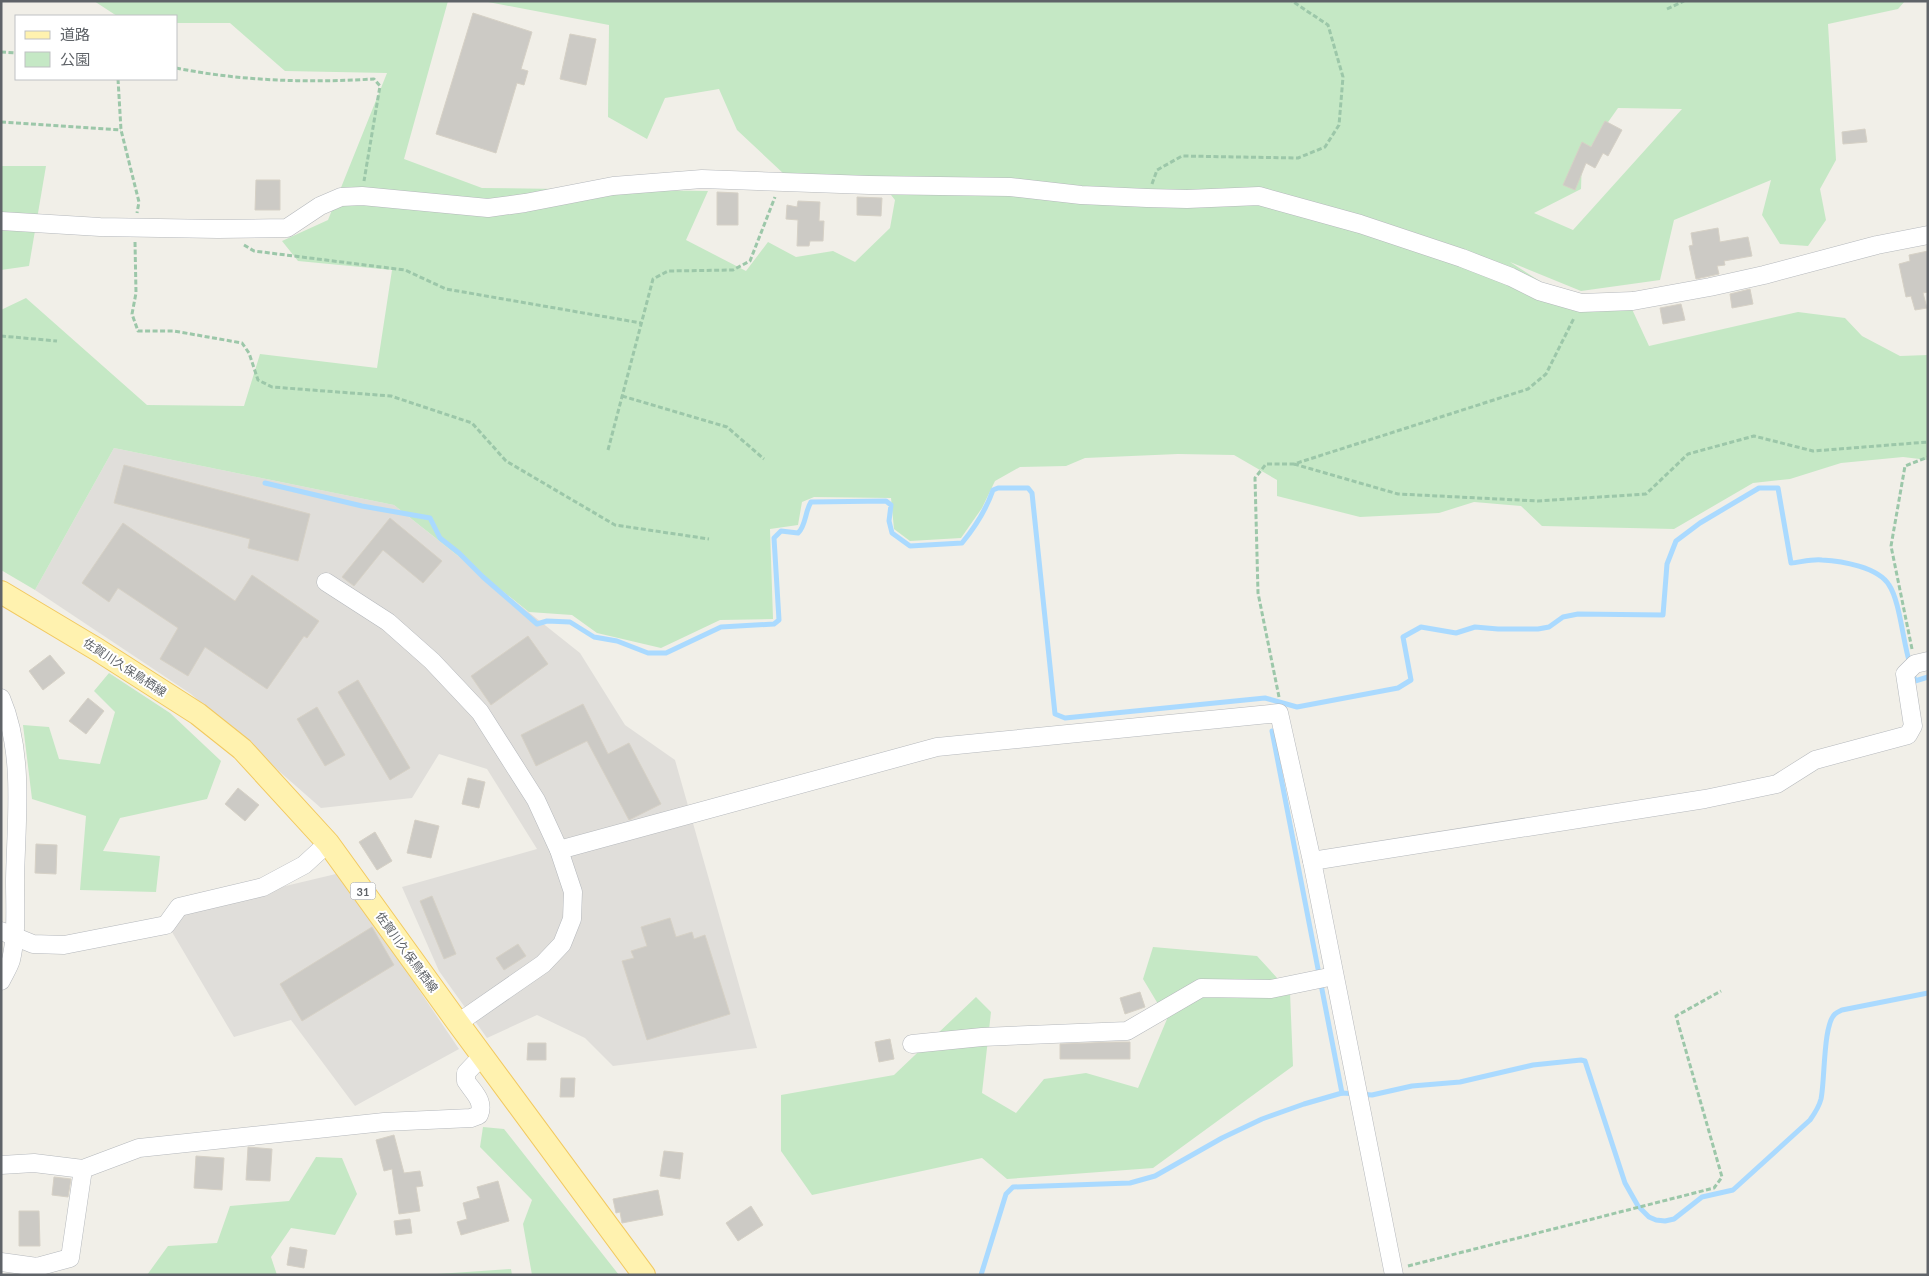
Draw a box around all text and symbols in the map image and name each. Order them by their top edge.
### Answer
legend [15,15,178,80]
text: 道路 [60,25,90,43]
text: 公園 [60,50,90,68]
street label: 佐賀川久保鳥栖線 [81,635,169,699]
road number: 31 [350,882,376,899]
street label: 佐賀川久保鳥栖線 [373,909,441,995]

